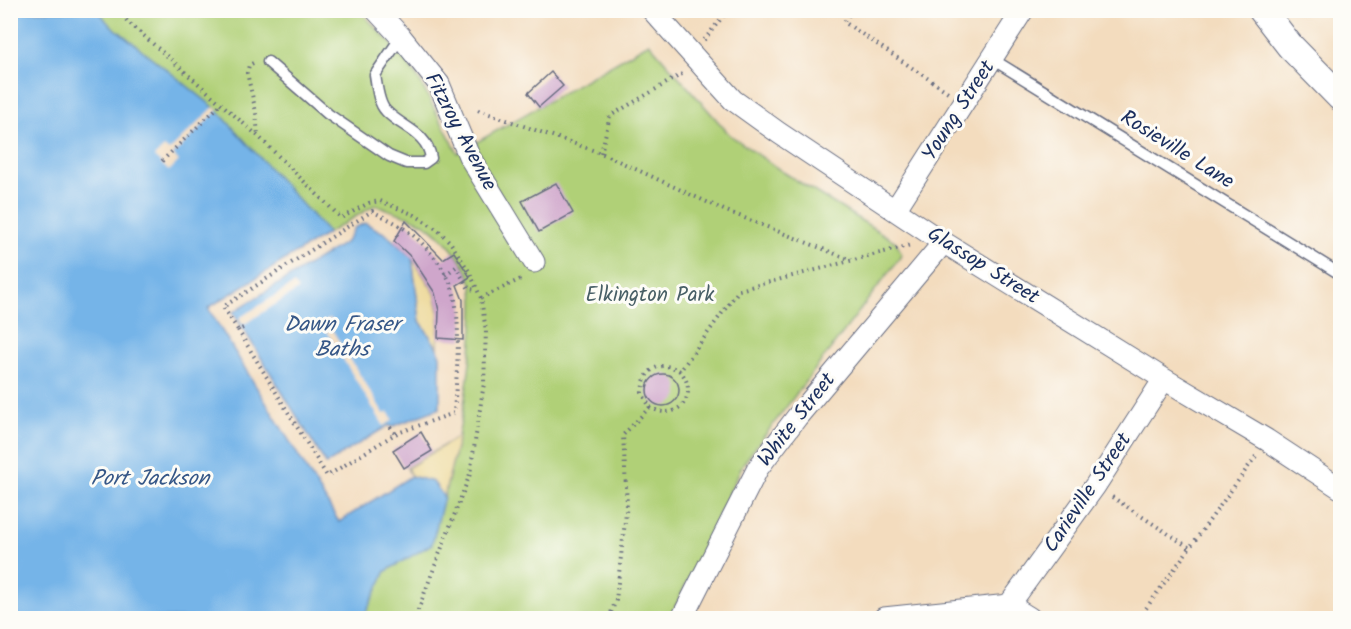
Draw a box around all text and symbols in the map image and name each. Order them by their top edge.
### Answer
street label: Young Street [914,53,1004,168]
street label: Fitzroy Avenue [415,67,505,198]
street label: Rosieville Lane [1113,102,1241,199]
street label: Glassop Street [920,218,1046,314]
park label: Elkington Park [586,279,715,312]
water label: Dawn Fraser Baths [284,308,404,368]
street label: White Street [750,365,845,474]
street label: Carieville Street [1035,425,1141,560]
water label: Port Jackson [91,462,211,497]

